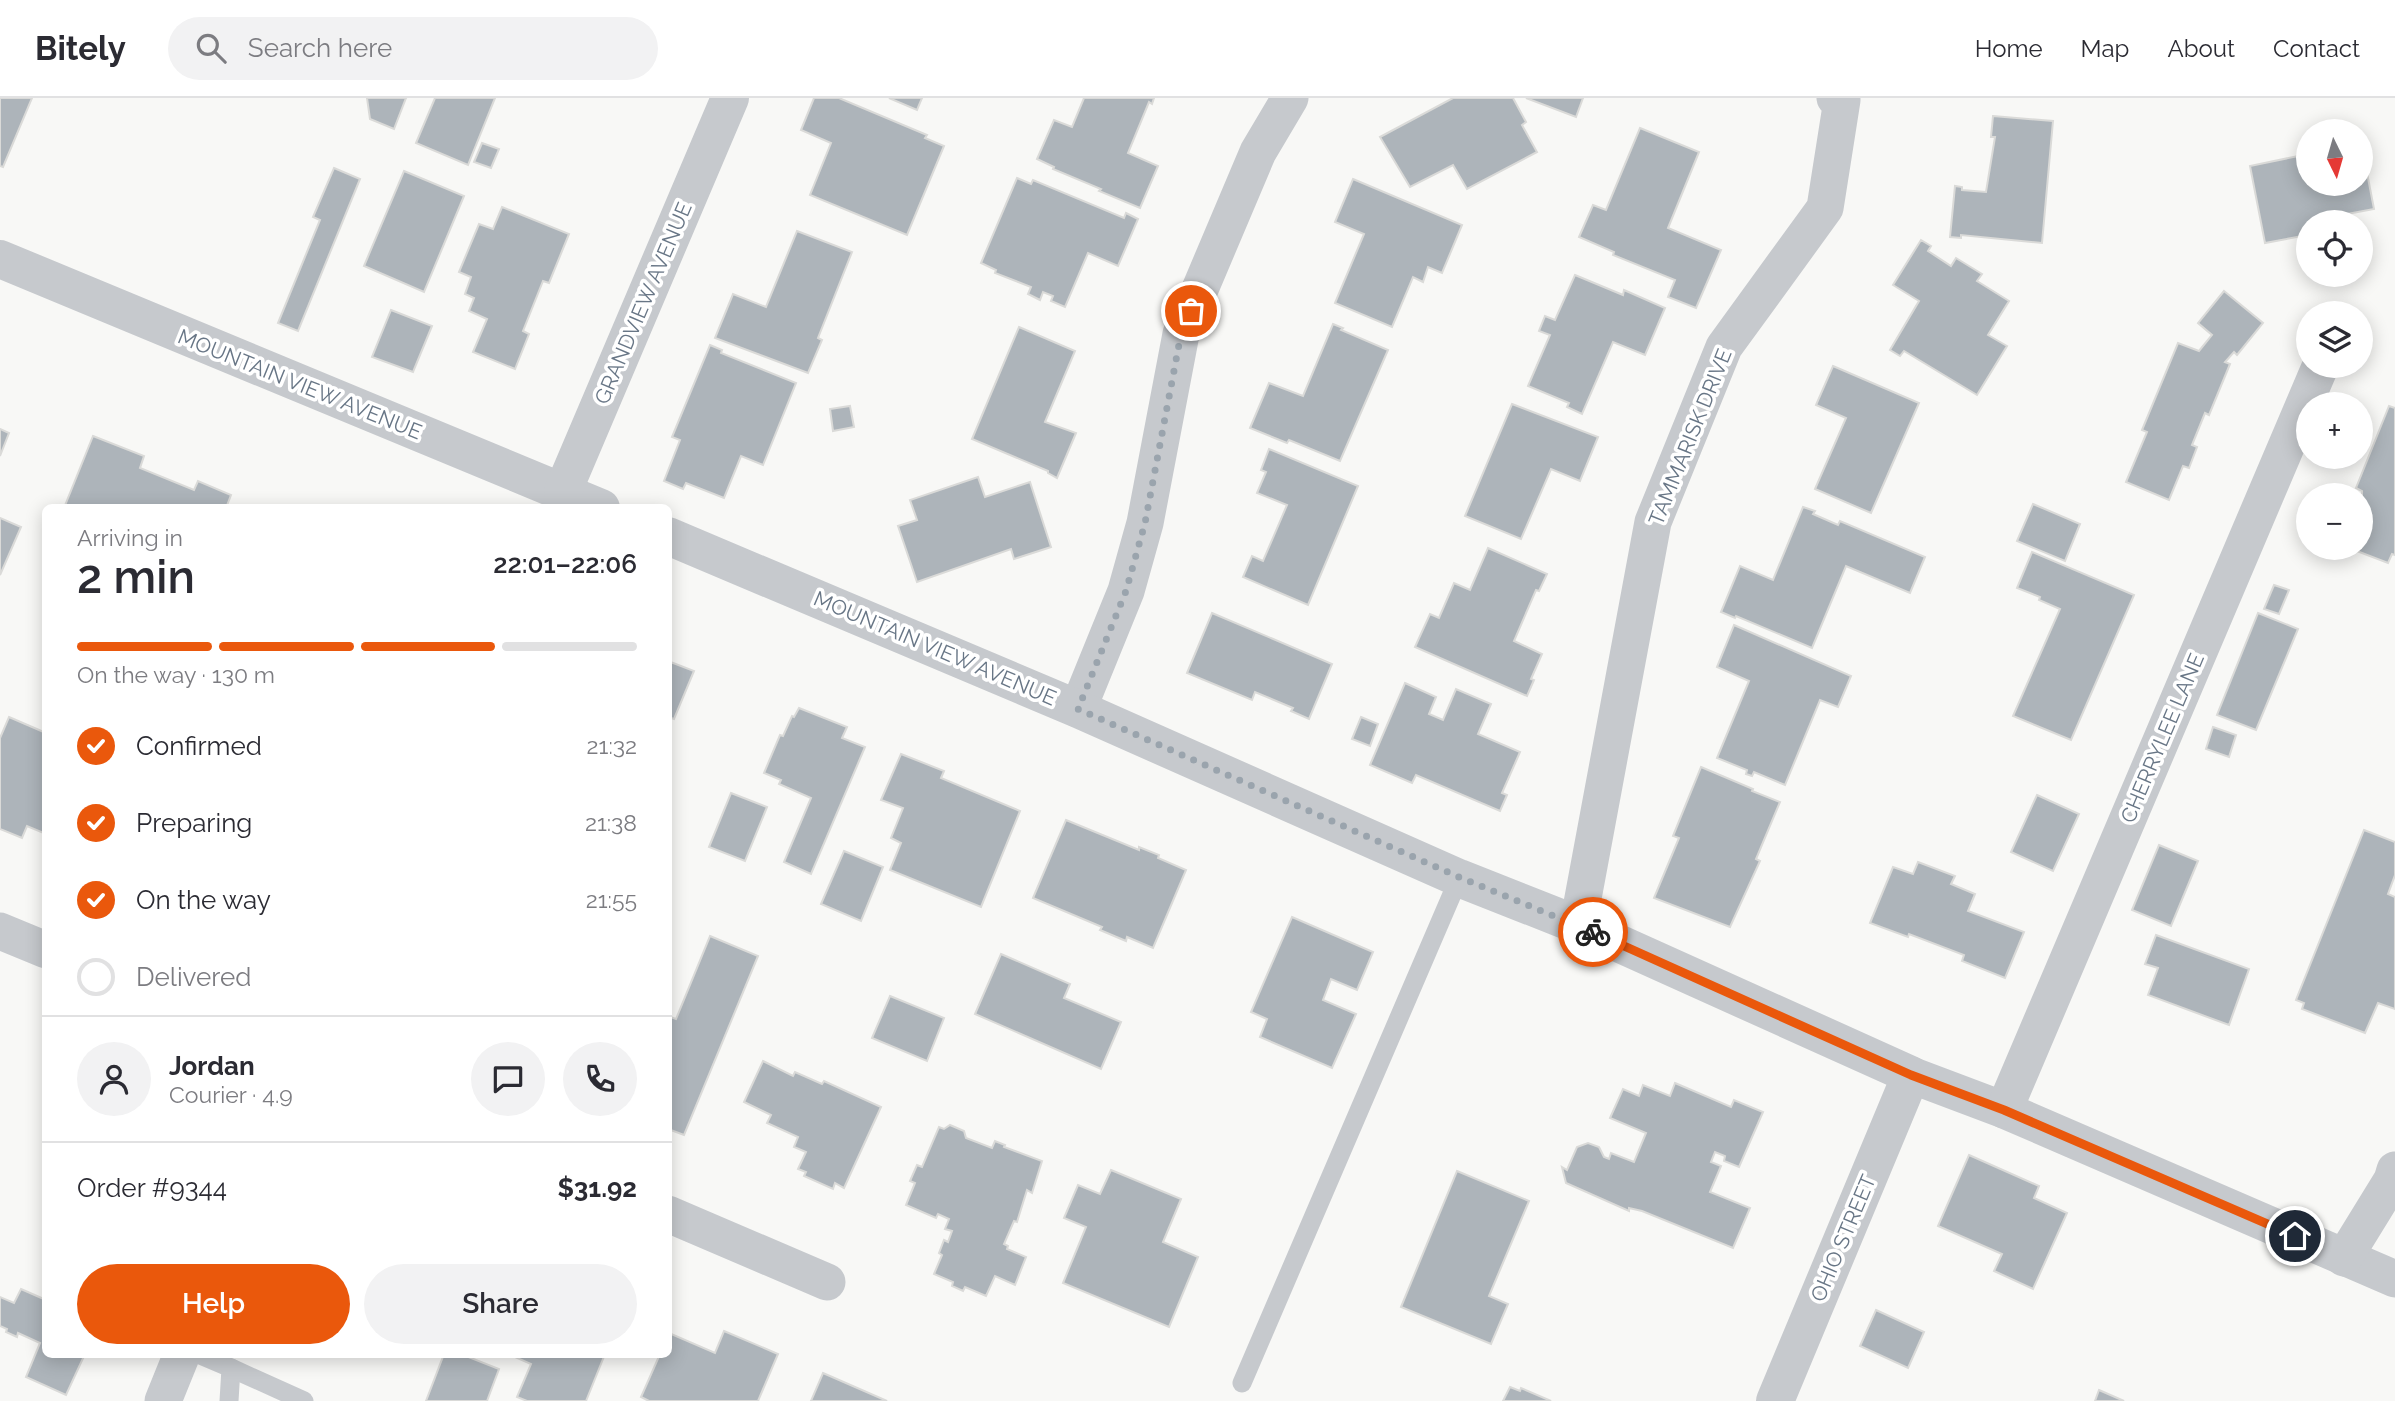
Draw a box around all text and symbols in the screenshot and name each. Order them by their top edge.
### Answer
search box [168,17,658,80]
text: Bitely [35,29,126,68]
icon: search [192,29,230,67]
text: Search here [248,33,392,63]
text: Home [1975,34,2043,63]
text: Map [2081,34,2129,63]
text: About [2167,34,2235,63]
text: Contact [2273,34,2360,63]
north arrow [2296,119,2373,196]
map controls [2296,119,2373,560]
street label: GRANDVIEW AVENUE [589,198,697,408]
button: locate [2296,210,2373,287]
pin [1161,281,1221,341]
icon: bag [1172,292,1210,330]
button: layers [2296,301,2373,378]
street label: MOUNTAIN VIEW AVENUE [174,324,426,444]
street label: TAMMARISK DRIVE [1643,345,1737,529]
button: + [2296,392,2373,469]
button: − [2296,483,2373,560]
text: Arriving in [77,524,183,551]
text: 22:01–22:06 [493,549,637,579]
text: 2 min [77,550,195,604]
street label: MOUNTAIN VIEW AVENUE [810,586,1060,710]
street label: CHERRYLEE LANE [2115,649,2209,827]
text: On the way · 130 m [77,661,275,688]
icon: check [77,727,115,765]
text: Confirmed [136,731,262,761]
text: 21:32 [587,732,637,759]
icon: check [77,804,115,842]
text: Preparing [136,808,252,838]
text: 21:38 [585,809,637,836]
icon: check [77,881,115,919]
text: On the way [136,885,271,915]
text: 21:55 [586,886,637,913]
courier [1558,897,1628,967]
icon: bike [1574,913,1612,951]
text: Delivered [136,962,251,992]
button: person [77,1042,151,1116]
button: chat [471,1042,545,1116]
button: phone [563,1042,637,1116]
text: Jordan [169,1051,255,1081]
text: Courier · 4.9 [169,1081,293,1108]
street label: OHIO STREET [1805,1171,1881,1305]
text: Order #9344 [77,1173,227,1203]
text: $31.92 [557,1173,637,1203]
pin [2265,1206,2325,1266]
icon: home [2276,1217,2314,1255]
button: Help [77,1264,350,1344]
button: Share [364,1264,637,1344]

